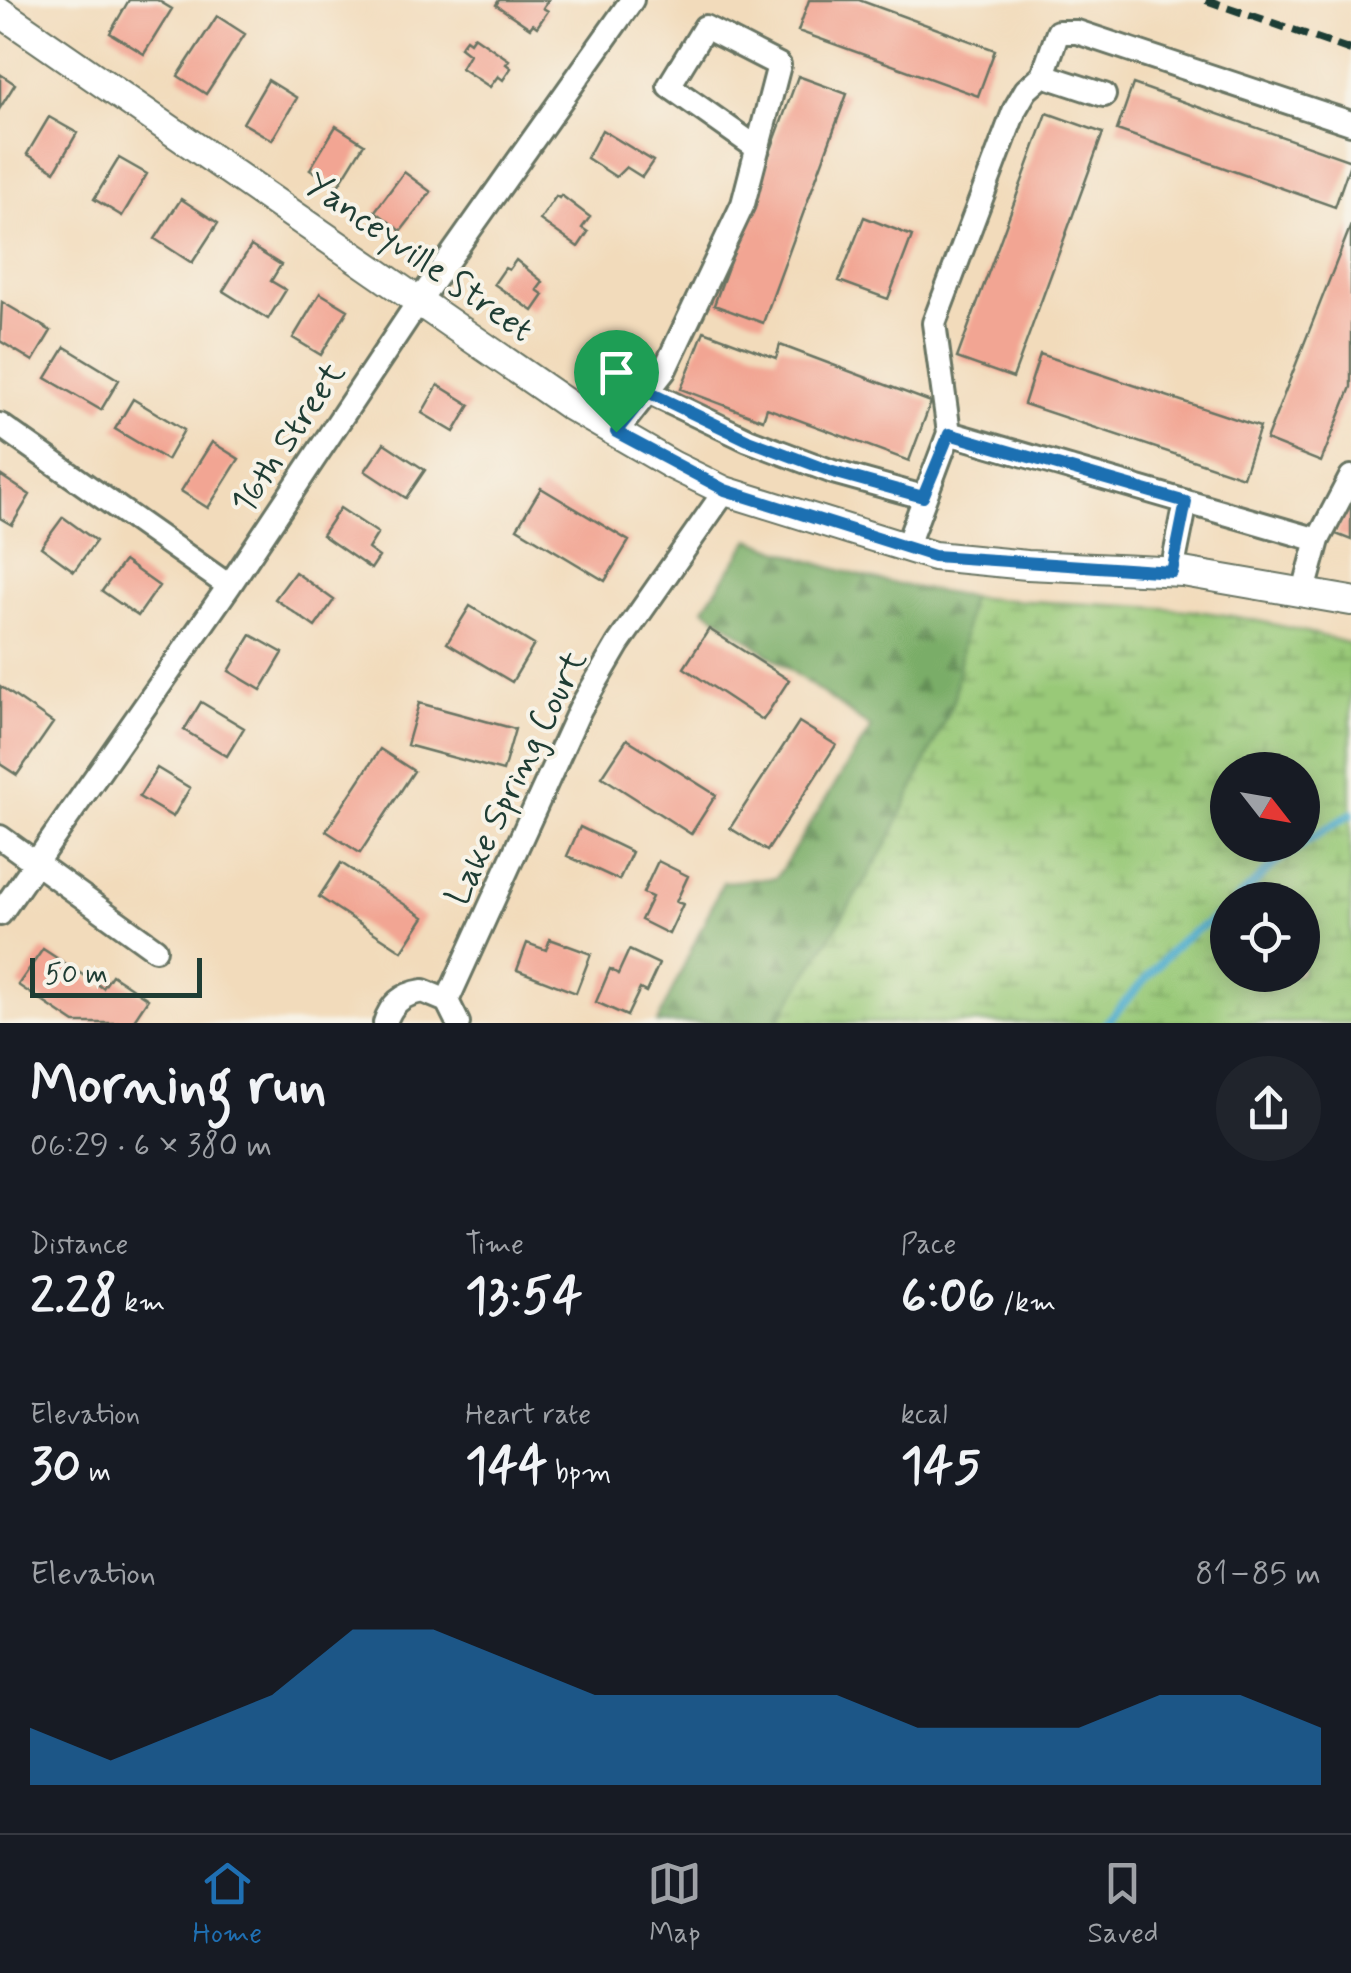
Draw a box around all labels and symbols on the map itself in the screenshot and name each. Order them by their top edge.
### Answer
street label: Yanceyville Street [296,162,542,353]
pin [574,330,659,433]
street label: 16th Street [221,353,357,523]
street label: Lake Spring Court [435,642,599,913]
north arrow [1210,752,1320,862]
scale bar [30,953,202,998]

